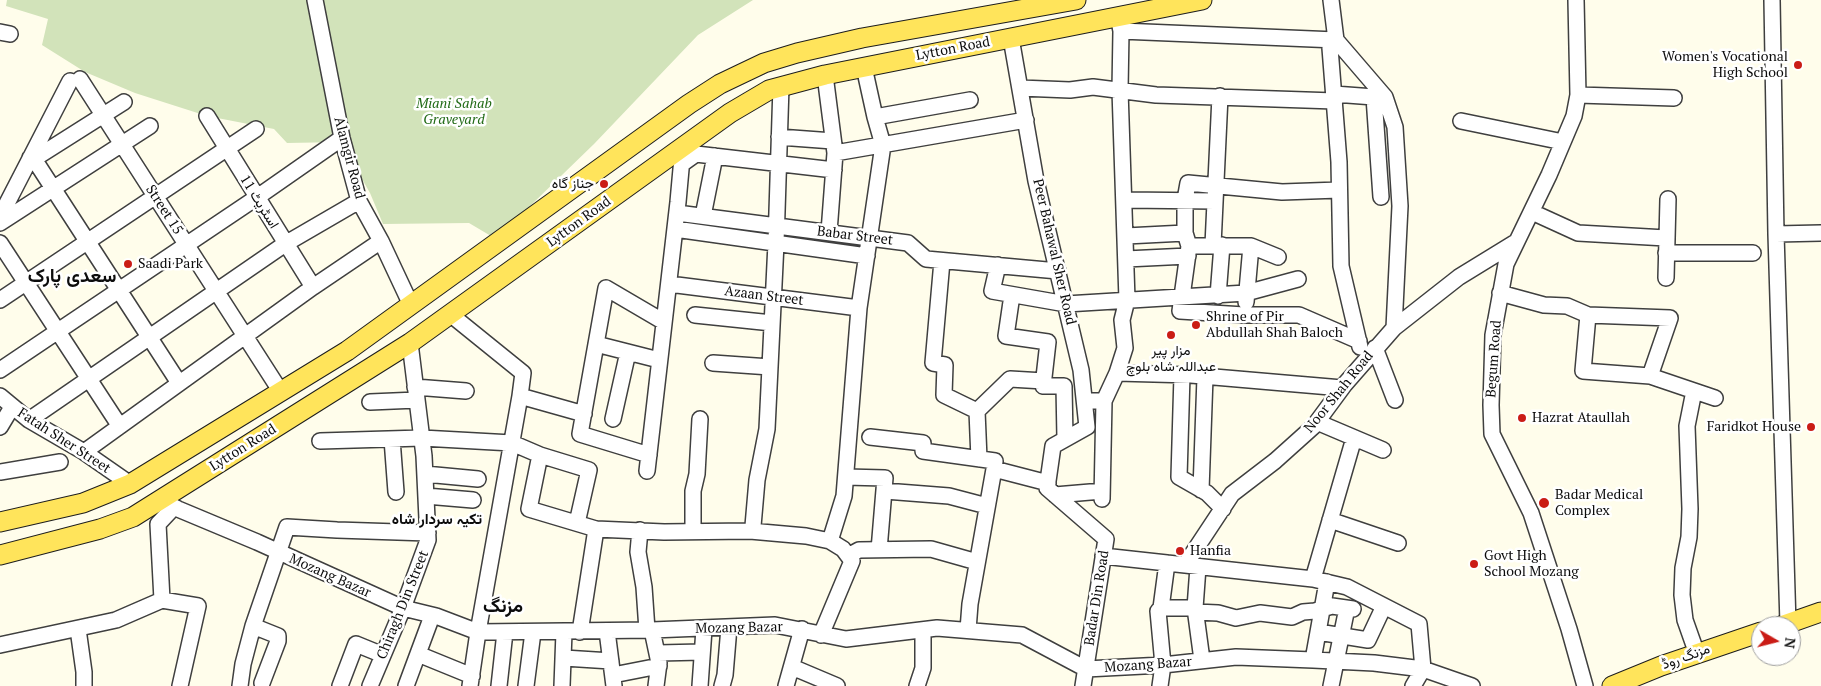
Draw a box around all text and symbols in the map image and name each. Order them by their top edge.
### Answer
street label: Lytton Road [915,34,991,64]
place label: Women's Vocational High School [1662,49,1788,82]
marker: Women's Vocational High School [1792,59,1804,71]
park label: Miani Sahab Graveyard [416,96,492,128]
street label: Alamgir Road [330,115,368,201]
street label: اسٹریٹ 11 [236,172,282,232]
place label: جناز گاہ [552,176,594,192]
street label: Peer Bahawal Sher Road [1029,177,1079,327]
marker: جناز گاہ [598,178,610,190]
street label: Street 15 [142,182,186,238]
street label: Lytton Road [544,193,614,251]
street label: Babar Street [816,223,894,249]
place label: Saadi Park [138,256,203,272]
marker: Saadi Park [122,258,134,270]
district label: سعدی پارک [28,266,116,288]
street label: Azaan Street [723,283,805,309]
place label: Shrine of Pir Abdullah Shah Baloch [1206,309,1343,342]
marker: Shrine of Pir Abdullah Shah Baloch [1190,319,1202,331]
street label: Begum Road [1483,320,1505,398]
marker: مزار پیر عبداللہ شاہ بلوچ [1165,329,1177,341]
place label: مزار پیر عبداللہ شاہ بلوچ [1126,343,1216,376]
street label: Noor Shah Road [1301,348,1377,436]
street label: Fatah Sher Street [14,405,114,477]
place label: Hazrat Ataullah [1532,410,1630,426]
marker: Hazrat Ataullah [1516,412,1528,424]
place label: Faridkot House [1707,419,1801,435]
street label: Lytton Road [207,421,279,475]
marker: Faridkot House [1805,421,1817,433]
place label: Badar Medical Complex [1555,487,1643,520]
marker: Badar Medical Complex [1537,496,1551,510]
district label: تکیہ سردار شاہ [392,511,482,529]
place label: Hanfia [1190,543,1231,559]
marker: Hanfia [1174,545,1186,557]
street label: Chiragh Din Street [373,548,433,662]
place label: Govt High School Mozang [1484,548,1579,580]
street label: Badar Din Road [1081,549,1113,647]
street label: Mozang Bazar [287,551,373,601]
marker: Govt High School Mozang [1468,558,1480,570]
district label: مزنگ [483,596,523,618]
north arrow [1751,616,1801,666]
street label: Mozang Bazar [695,619,783,637]
text: N [1780,636,1801,650]
street label: مزنگ روڈ [1660,641,1712,673]
street label: Mozang Bazar [1104,654,1192,676]

